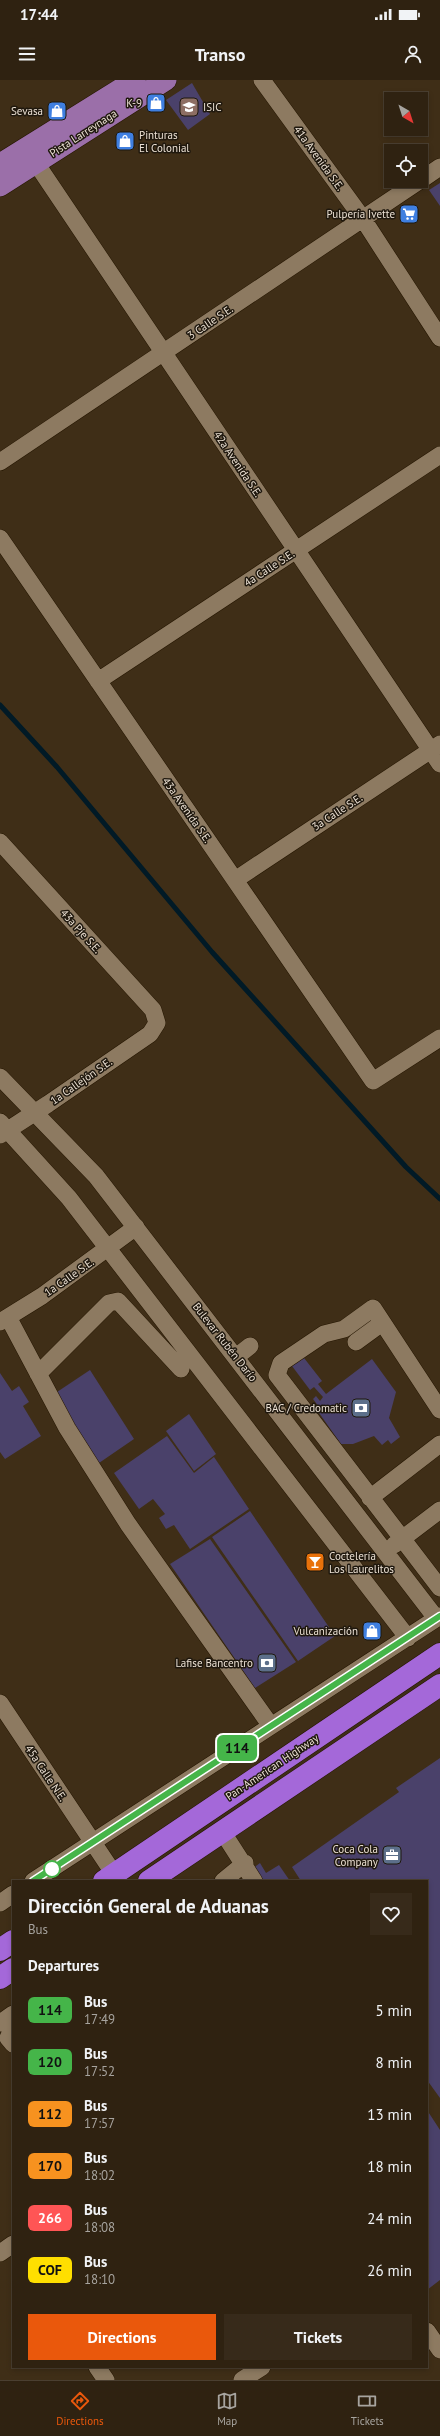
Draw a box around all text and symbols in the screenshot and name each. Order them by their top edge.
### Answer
text: 17:44 [20,5,58,24]
icon: menu [16,43,38,65]
text: Transo [195,43,245,66]
icon: person [402,43,424,65]
shop icon: K-9 [145,92,167,114]
north arrow [384,92,428,136]
map controls [384,92,428,188]
place label: K-9 [126,96,142,110]
school or university icon: ISIC [178,96,200,118]
shop icon: Sevasa [46,100,68,122]
place label: ISIC [203,100,222,114]
place label: Sevasa [11,104,43,118]
street label: Pista Larreynaga [47,106,119,160]
street label: 41a Avenida S.E. [291,123,347,193]
place label: Pinturas El Colonial [139,128,190,155]
shop icon: Pinturas El Colonial [114,130,136,152]
button: locate [384,144,428,188]
supermarket icon: Pulpería Ivette [398,203,420,225]
place label: Pulpería Ivette [327,207,395,221]
street label: 3 Calle S.E. [185,302,235,342]
street label: 42a Avenida S.E. [211,428,265,500]
street label: 4a Calle S.E. [241,547,297,589]
street label: 43a Avenida S.E. [159,775,215,845]
street label: 3a Calle S.E. [309,791,365,833]
street label: 43a Pje S.E. [58,906,104,956]
street label: 1a Callejón S.E. [47,1055,115,1107]
street label: 1a Calle S.E. [41,1255,97,1299]
street label: Bulevar Rubén Darío [190,1300,260,1384]
bank icon: BAC / Credomatic [350,1397,372,1419]
place label: BAC / Credomatic [266,1401,347,1415]
place label: Coctelería Los Laurelitos [329,1549,394,1576]
bar icon: Coctelería Los Laurelitos [304,1551,326,1573]
shop icon: Vulcanización [361,1620,383,1642]
place label: Vulcanización [293,1624,358,1638]
bank icon: Lafise Bancentro [256,1652,278,1674]
place label: Lafise Bancentro [175,1656,253,1670]
street label: Pan-American Highway [223,1730,322,1803]
line badge: 114 [214,1735,260,1761]
text: 114 [225,1739,249,1757]
street label: 45a Calle N.E. [22,1742,70,1804]
place label: Coca Cola Company [332,1842,379,1869]
office icon: Coca Cola Company [381,1844,403,1866]
unlabelled marker [43,1860,61,1878]
button: heart [370,1893,412,1935]
text: Dirección General de Aduanas [28,1894,269,1918]
text: Bus [28,1921,48,1938]
text: Departures [28,1956,99,1975]
text: Bus [84,1992,107,2011]
text: 114 [38,2001,62,2019]
text: 5 min [375,2001,412,2020]
text: 17:49 [84,2011,115,2028]
text: Bus [84,2044,107,2063]
text: 120 [38,2053,62,2071]
text: 8 min [375,2053,412,2072]
text: 17:52 [84,2063,115,2080]
text: Bus [84,2096,107,2115]
text: 112 [38,2105,62,2123]
text: 13 min [367,2105,412,2124]
text: 17:57 [84,2115,115,2132]
text: Bus [84,2148,107,2167]
text: 170 [38,2157,62,2175]
text: 18 min [367,2157,412,2176]
text: 18:02 [84,2167,115,2184]
text: Bus [84,2200,107,2219]
text: 266 [38,2209,62,2227]
text: 24 min [367,2209,412,2228]
text: 18:08 [84,2219,115,2236]
text: Bus [84,2252,107,2271]
text: COF [38,2261,62,2279]
text: 26 min [367,2261,412,2280]
text: 18:10 [84,2271,115,2288]
button: Directions [28,2314,216,2360]
button: Tickets [224,2314,412,2360]
tab: Directions [56,2390,104,2428]
tab: Map [216,2390,238,2428]
tab: Tickets [351,2390,384,2428]

